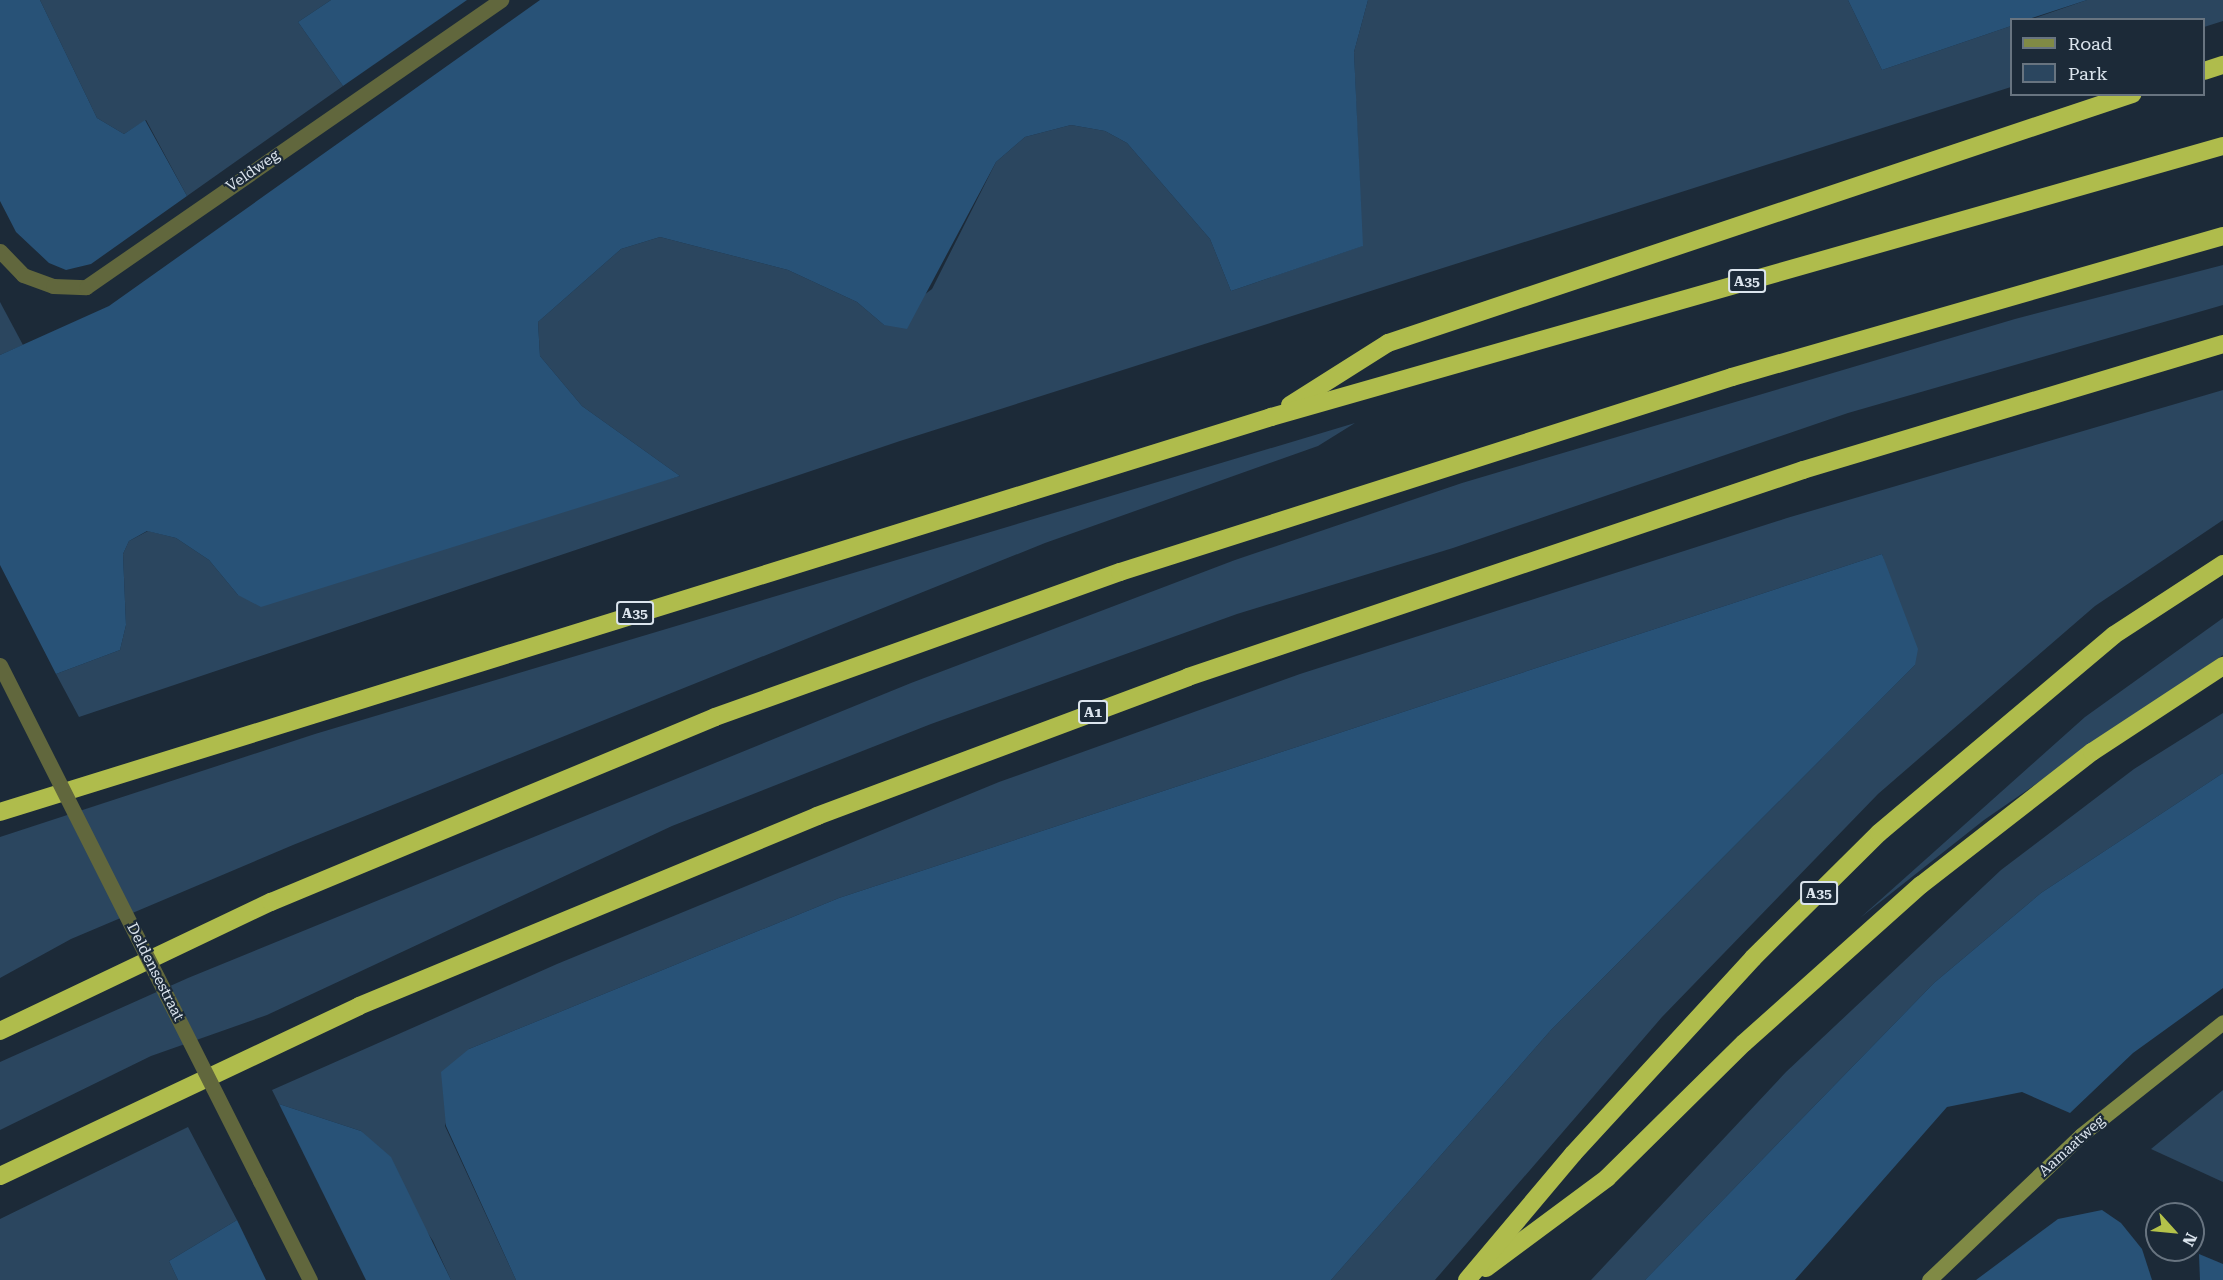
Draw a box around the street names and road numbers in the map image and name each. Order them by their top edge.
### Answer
street label: Veldweg [223,146,283,196]
road number: A35 [1728,270,1766,292]
road number: A35 [616,602,654,624]
road number: A1 [1078,701,1108,723]
road number: A35 [1800,882,1838,904]
street label: Deldensestraat [123,920,187,1024]
street label: Aamaatweg [2035,1112,2109,1180]

